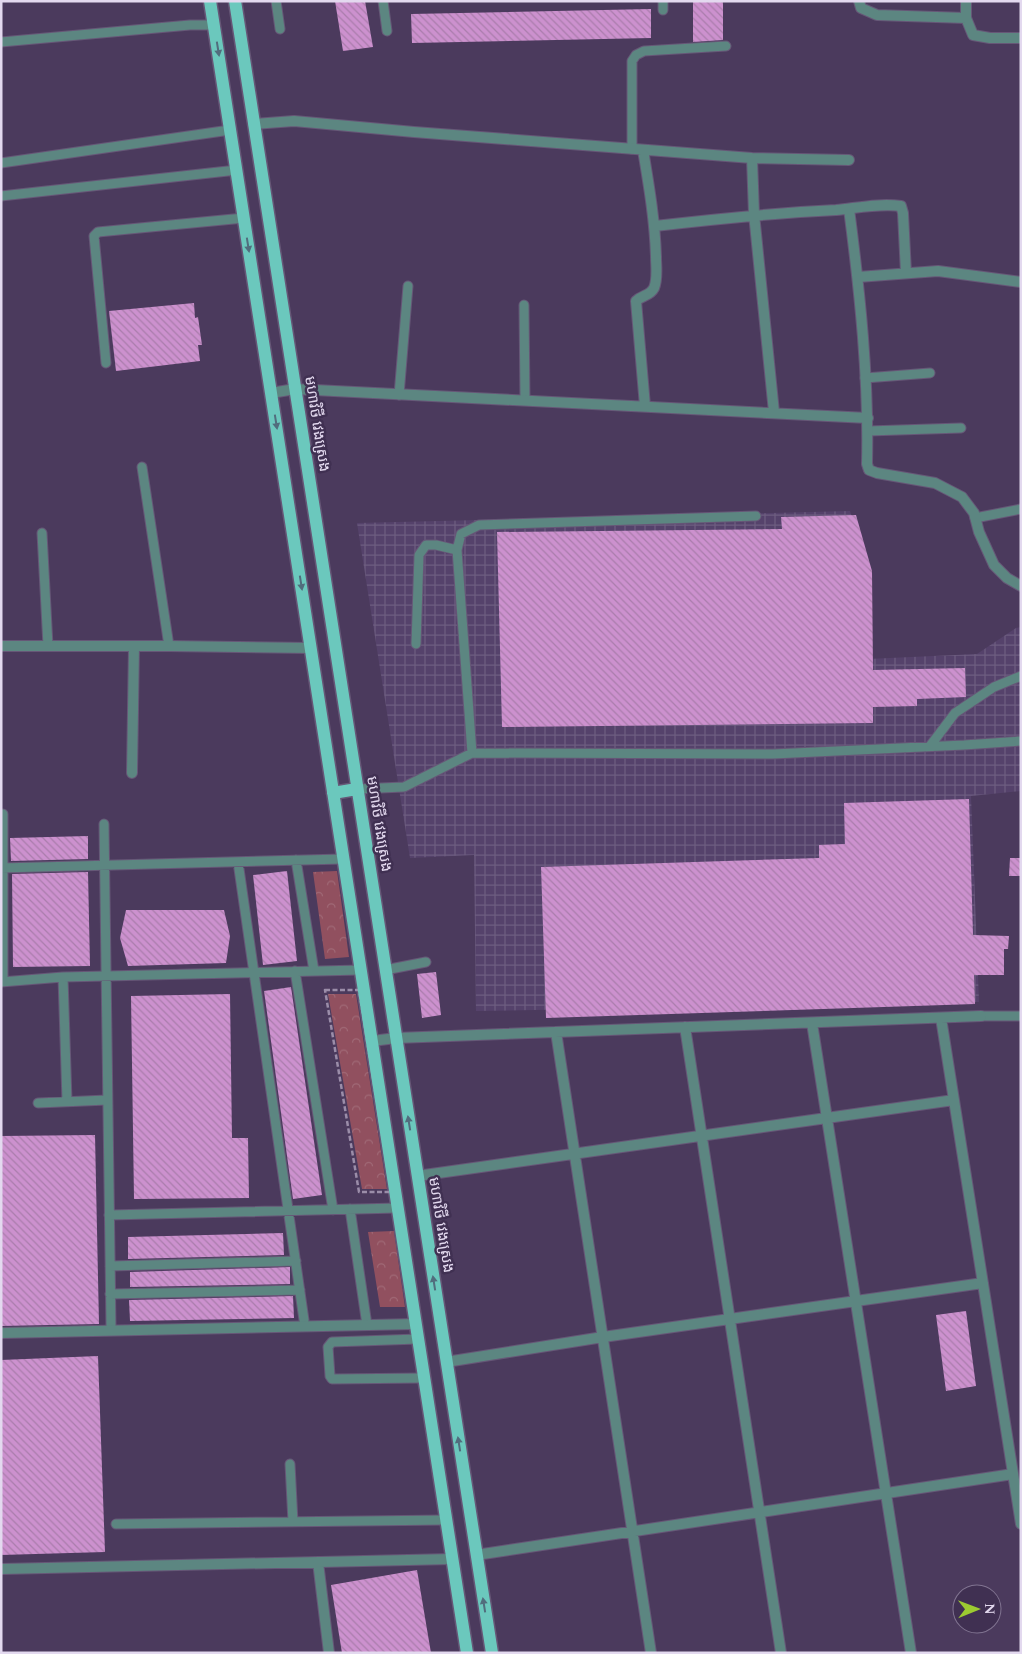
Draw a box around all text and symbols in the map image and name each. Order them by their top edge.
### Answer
one-way arrow [214,42,222,58]
one-way arrow [244,237,252,253]
street label: មហាវិថី វេងស្រេង [298,374,336,474]
one-way arrow [272,415,280,431]
one-way arrow [297,575,305,591]
street label: មហាវិថី វេងស្រេង [360,774,398,874]
one-way arrow [405,1115,413,1131]
street label: មហាវិថី វេងស្រេង [422,1175,460,1275]
one-way arrow [430,1275,438,1291]
one-way arrow [455,1436,463,1452]
north arrow [952,1584,1002,1634]
one-way arrow [480,1596,488,1612]
text: N [979,1603,1000,1615]

